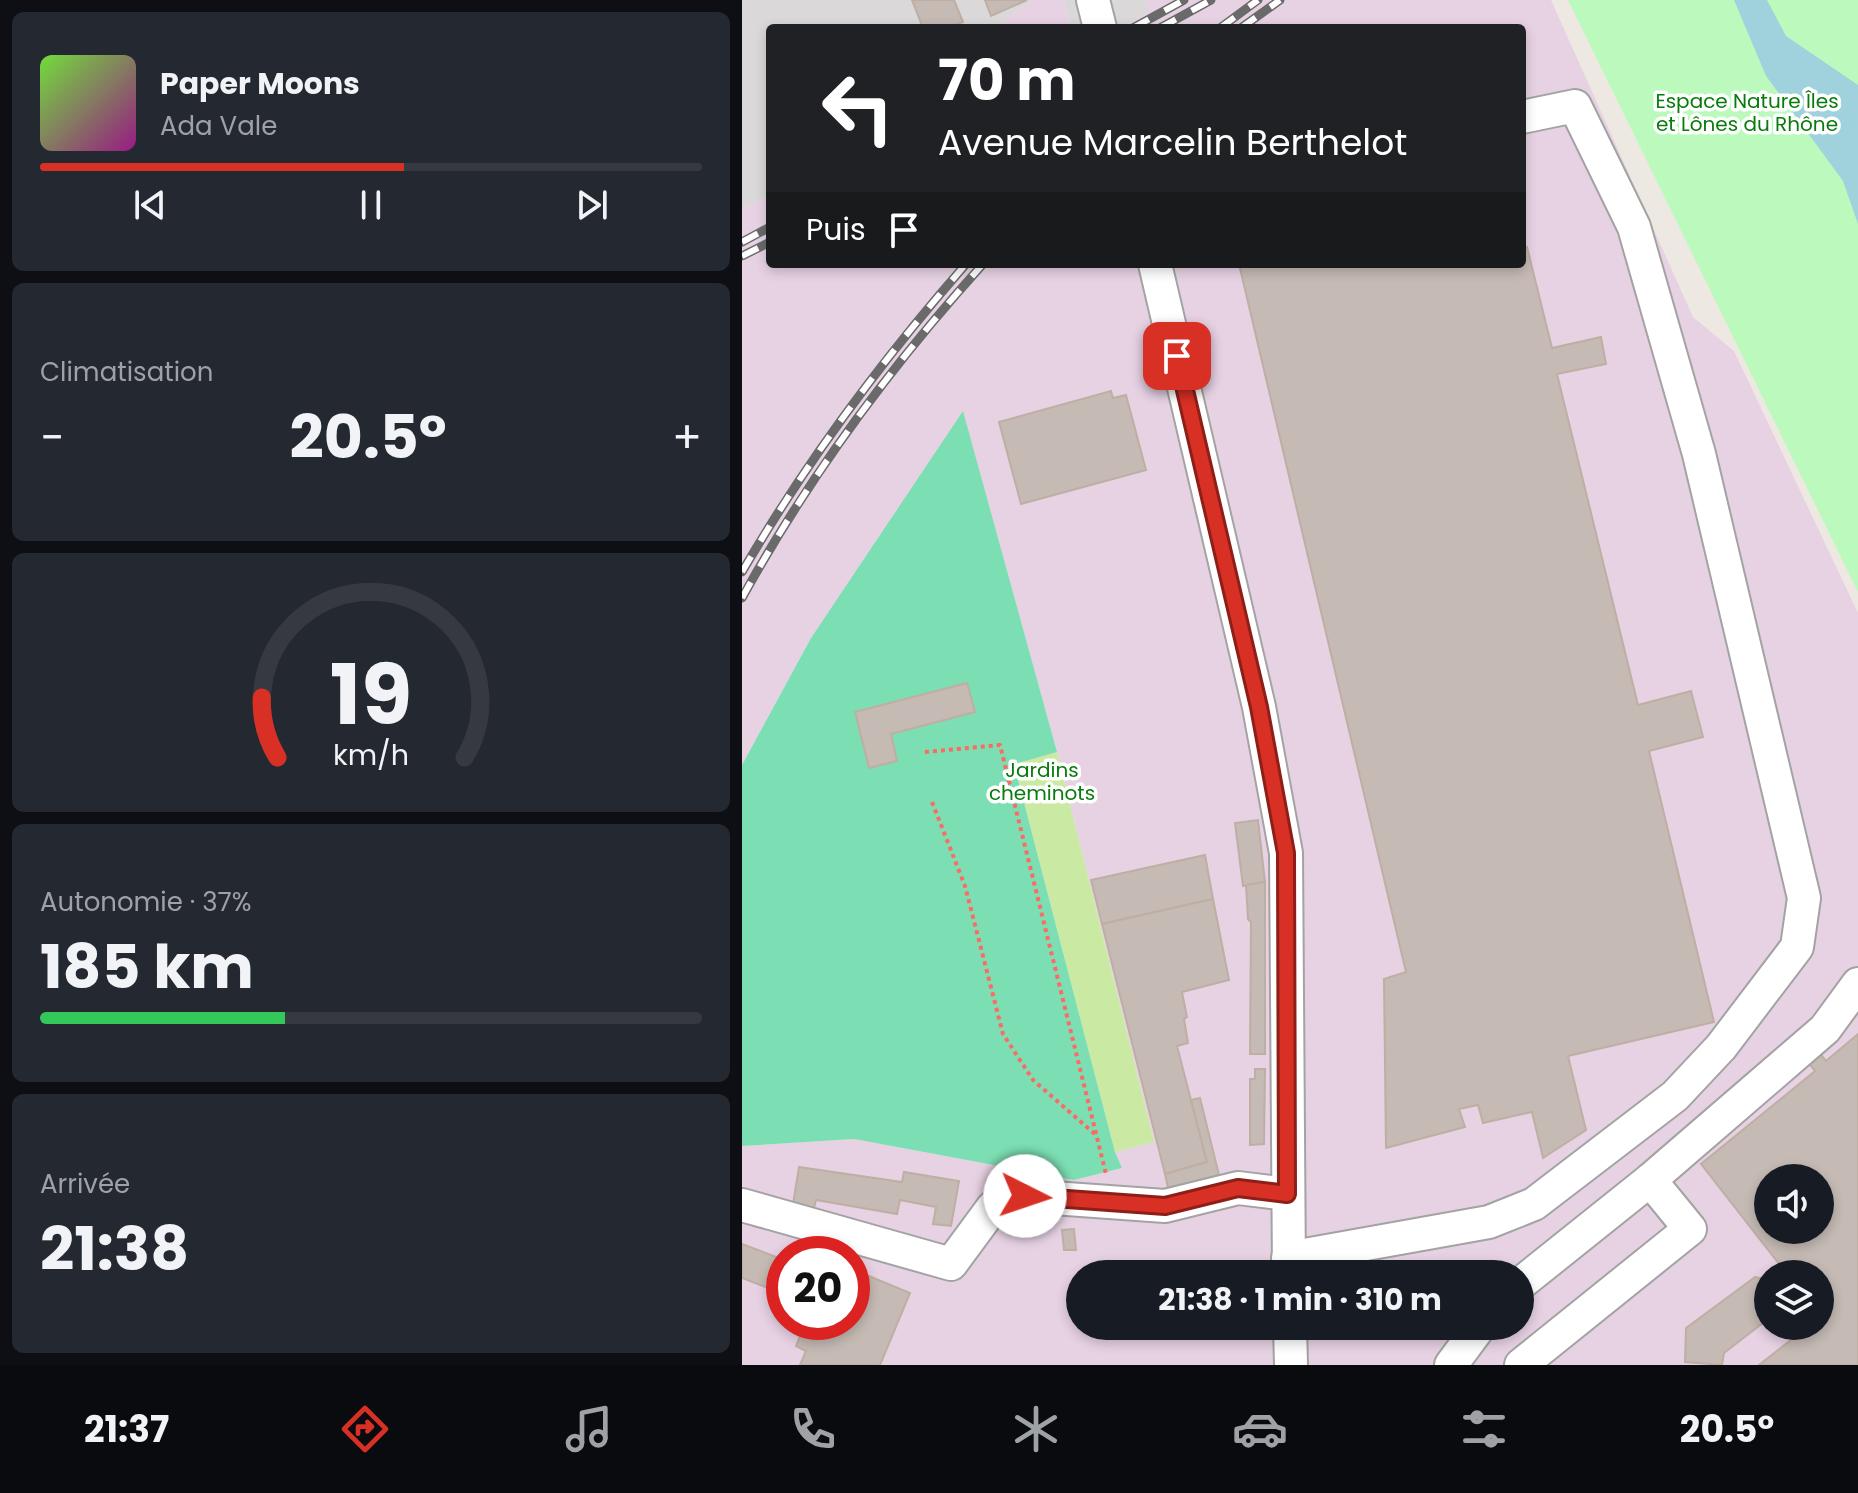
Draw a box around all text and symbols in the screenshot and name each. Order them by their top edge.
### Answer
text: 70 m [938,41,1076,120]
icon: left [806,56,910,160]
text: Paper Moons [160,62,360,105]
park label: Espace Nature Îles et Lônes du Rhône [1655,87,1839,138]
text: Ada Vale [160,108,277,144]
text: Avenue Marcelin Berthelot [938,117,1407,168]
icon: previous [128,183,172,227]
icon: pause [349,183,393,227]
icon: next [570,183,614,227]
text: Puis [806,208,866,251]
icon: arrive [882,208,926,252]
pin [1143,322,1211,390]
icon: arrive [1155,334,1199,378]
text: Climatisation [40,354,213,390]
text: 20.5° [290,395,447,479]
text: − [40,407,64,468]
text: + [672,407,702,468]
text: 19 [330,637,412,753]
text: km/h [333,736,409,776]
park label: Jardins cheminots [989,756,1095,807]
text: Autonomie · 37% [40,884,251,920]
text: 185 km [40,925,254,1009]
position arrow [983,1154,1067,1238]
map controls [1754,1164,1834,1340]
button: sound [1754,1164,1834,1244]
text: Arrivée [40,1166,130,1202]
text: 21:38 [40,1207,189,1291]
speed limit sign: 20 [766,1236,870,1340]
button: layers [1754,1260,1834,1340]
text: 21:38 · 1 min · 310 m [1158,1278,1442,1321]
icon: directions [337,1401,393,1457]
icon: music [561,1401,617,1457]
icon: phone [785,1401,841,1457]
icon: climate [1008,1401,1064,1457]
icon: car [1232,1401,1288,1457]
icon: filters [1456,1401,1512,1457]
text: 21:37 [84,1404,169,1455]
text: 20.5° [1680,1404,1774,1455]

